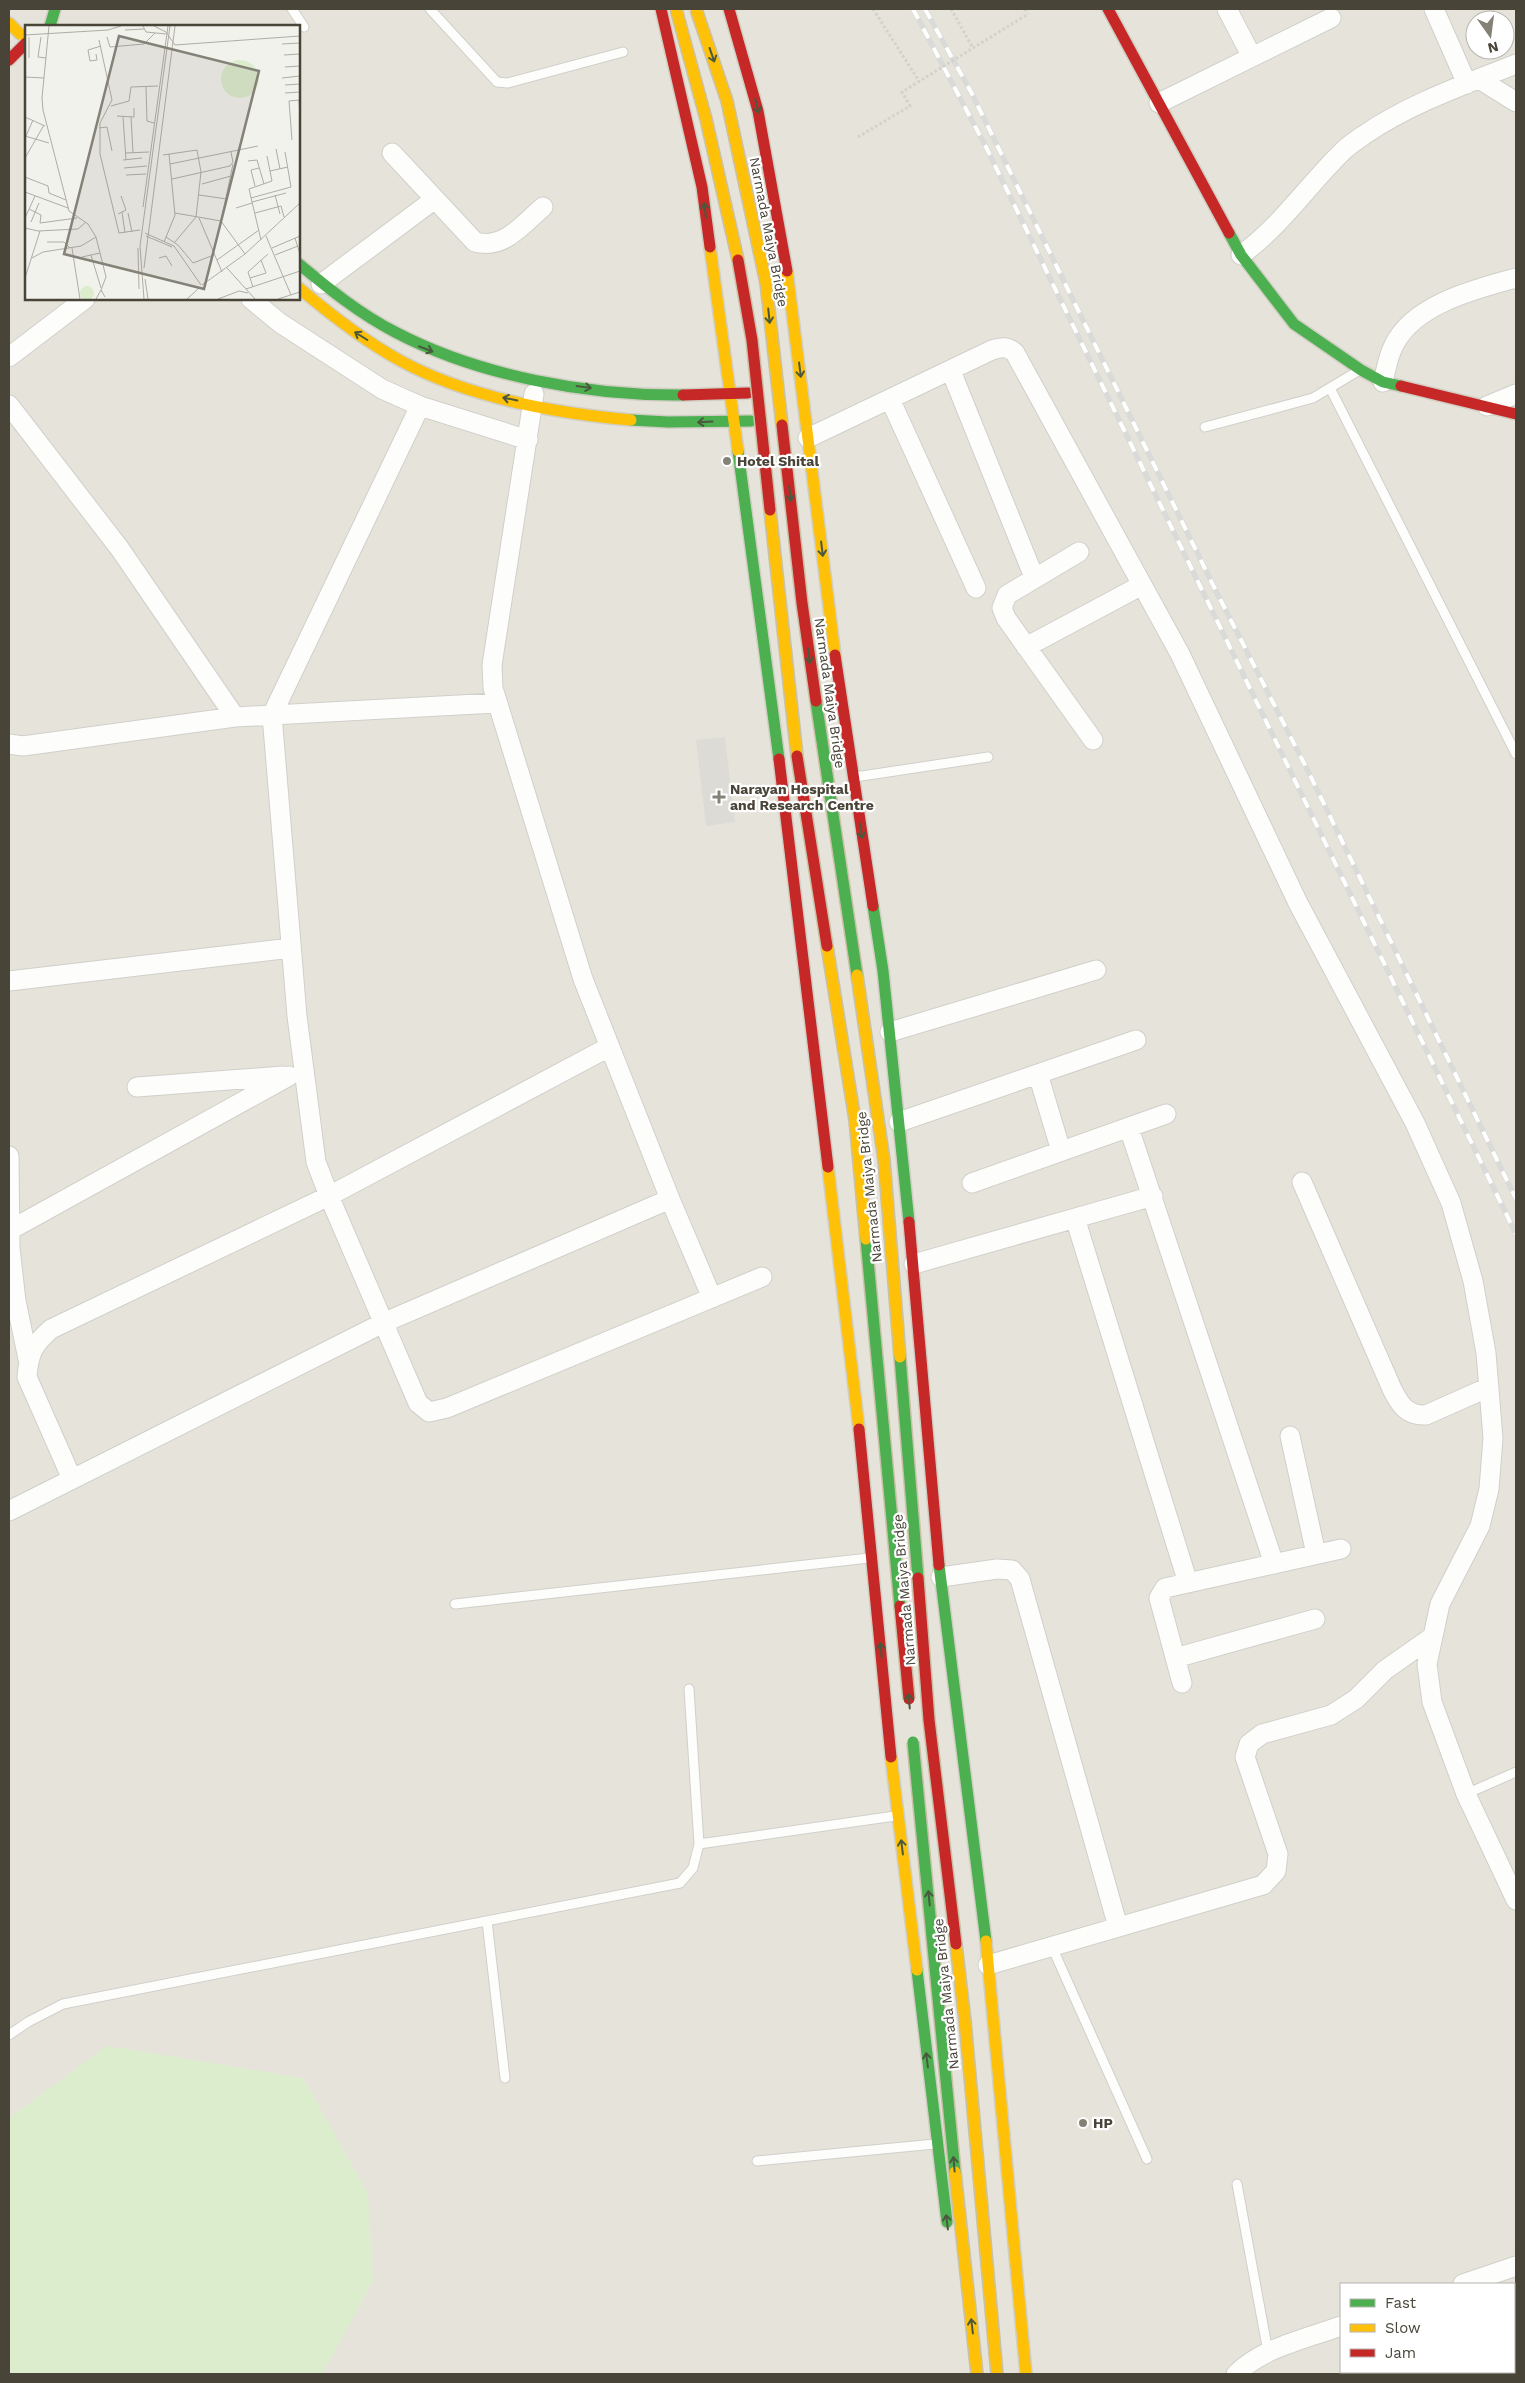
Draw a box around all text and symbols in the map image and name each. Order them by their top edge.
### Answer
north arrow [1465,10,1515,60]
inset map [25,25,300,300]
text: N [1486,39,1500,57]
one-way arrow [708,47,717,62]
one-way arrow [752,98,762,114]
street label: Narmada Maiya Bridge [747,156,791,308]
one-way arrow [700,202,710,218]
one-way arrow [764,307,774,323]
one-way arrow [355,331,369,341]
one-way arrow [418,345,433,354]
one-way arrow [795,362,805,378]
one-way arrow [575,382,591,392]
one-way arrow [502,393,518,403]
one-way arrow [697,417,713,426]
place label: Hotel Shital [737,453,819,469]
marker: Hotel Shital [721,455,733,467]
one-way arrow [785,486,795,502]
one-way arrow [817,540,827,556]
street label: Narmada Maiya Bridge [811,617,849,769]
one-way arrow [805,647,815,663]
place label: Narayan Hospital and Research Centre [730,781,874,813]
marker: Narayan Hospital and Research Centre [712,790,726,804]
one-way arrow [856,822,866,838]
street label: Narmada Maiya Bridge [853,1111,885,1263]
street label: Narmada Maiya Bridge [889,1514,919,1666]
one-way arrow [876,1643,886,1659]
one-way arrow [904,1694,914,1710]
one-way arrow [897,1839,907,1855]
one-way arrow [924,1890,933,1906]
street label: Narmada Maiya Bridge [930,1918,962,2070]
one-way arrow [922,2053,932,2069]
place label: HP [1093,2115,1113,2131]
marker: HP [1077,2117,1089,2129]
one-way arrow [949,2157,959,2173]
one-way arrow [942,2214,952,2230]
legend [1340,2283,1515,2373]
text: Fast [1385,2294,1417,2312]
one-way arrow [967,2318,977,2334]
text: Slow [1385,2319,1421,2337]
text: Jam [1385,2344,1416,2362]

